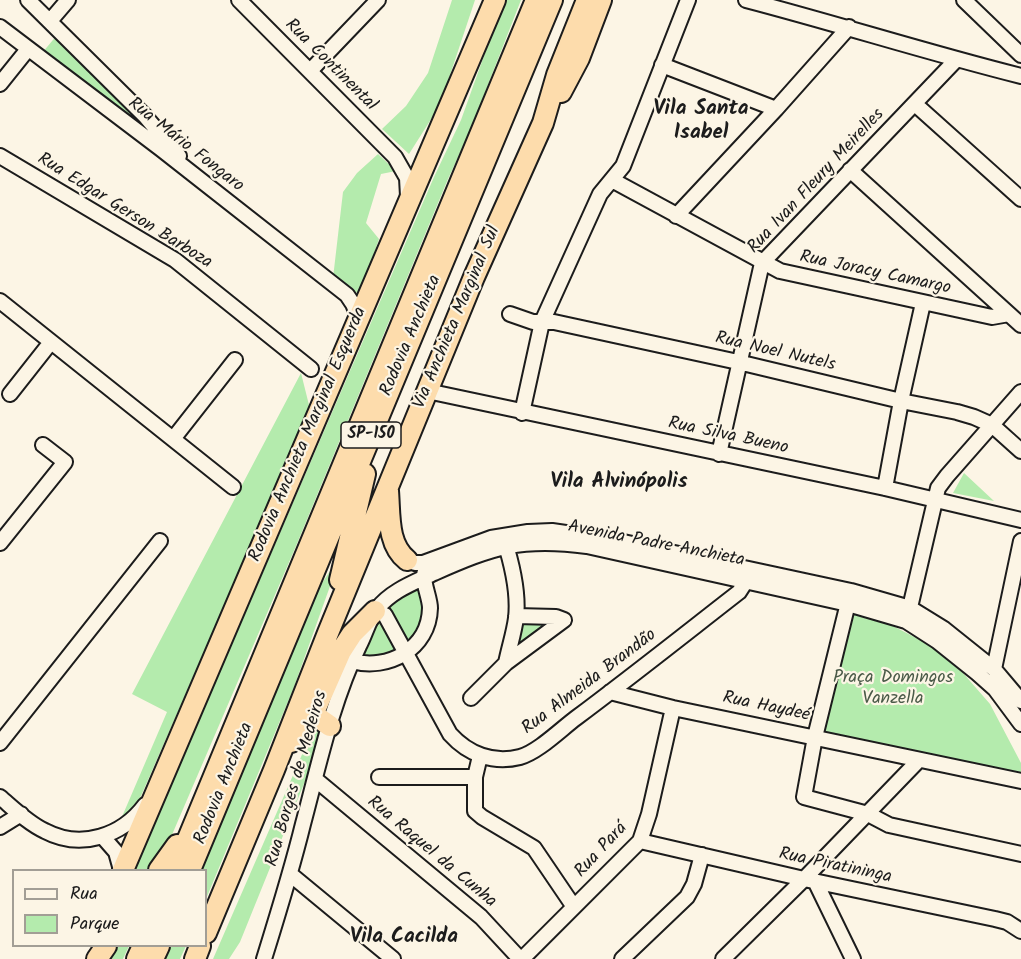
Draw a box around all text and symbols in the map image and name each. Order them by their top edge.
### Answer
street label: Rua Continental [279,15,381,117]
street label: Rua Mário Fongaro [123,94,247,198]
district label: Vila Santa Isabel [653,97,749,147]
street label: Rua Ivan Fleury Meirelles [744,105,890,259]
street label: Rua Edgar Gerson Barboza [33,149,215,275]
street label: Via Anchieta Marginal Sul [410,223,506,413]
street label: Rua Joracy Camargo [797,247,953,301]
street label: Rodovia Anchieta [377,272,447,400]
street label: Rodovia Anchieta Marginal Esquerda [245,304,373,566]
street label: Rua Noel Nutels [713,329,837,377]
street label: Rua Silva Bueno [666,414,790,460]
road number: SP-150 [341,422,401,448]
district label: Vila Alvinópolis [550,470,688,496]
street label: Avenida Padre Anchieta [566,517,746,573]
street label: Rua Almeida Brandão [519,625,661,741]
park label: Praça Domingos Vanzella [833,668,953,710]
street label: Rua Haydeé [720,688,812,728]
street label: Rua Borges de Medeiros [263,689,333,869]
street label: Rodovia Anchieta [191,720,259,848]
street label: Rua Raquel da Cunha [362,793,500,913]
street label: Rua Pará [571,819,633,883]
street label: Rua Piratininga [777,844,893,890]
legend [12,869,207,947]
text: Rua [70,880,98,909]
text: Parque [70,910,119,939]
district label: Vila Cacilda [350,925,458,951]

